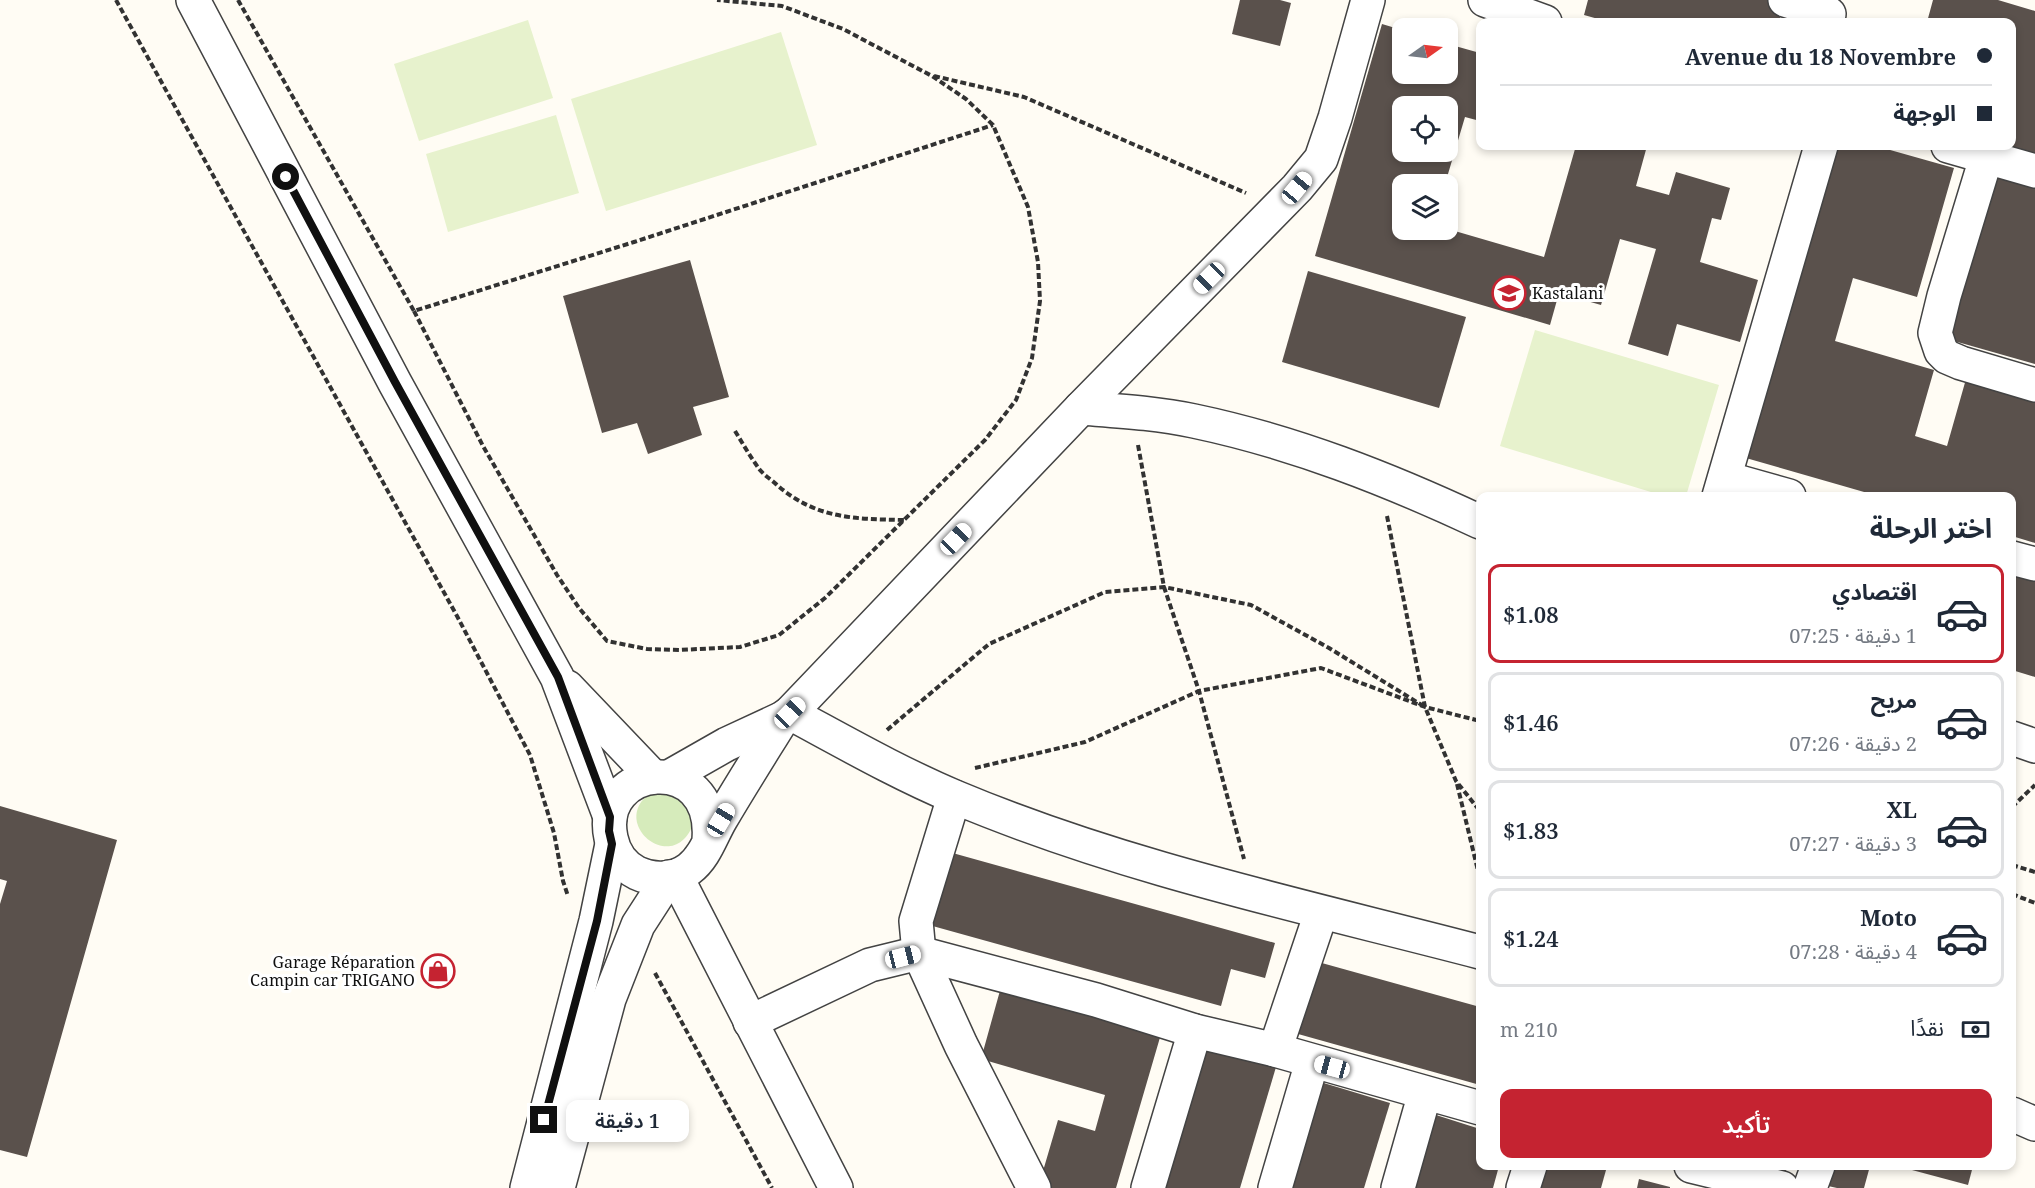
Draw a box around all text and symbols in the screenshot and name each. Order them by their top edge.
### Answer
north arrow [1392,18,1458,84]
map controls [1392,18,1458,240]
text: Avenue du 18 Novembre [1685,41,1956,71]
button: locate [1392,96,1458,162]
text: الوجهة [1893,97,1956,127]
route start [272,163,299,190]
car [1279,168,1315,208]
button: layers [1392,174,1458,240]
car [1190,259,1228,297]
school or university icon: Kastalani [1491,275,1527,311]
place label: Kastalani [1532,282,1603,304]
text: اختر الرحلة [1870,509,1992,546]
car [937,520,975,558]
text: اقتصادي [1832,576,1917,606]
icon: car [1935,587,1989,641]
text: $1.08 [1503,599,1559,629]
text: 1 دقيقة · 07:25 [1789,622,1917,649]
text: مريح [1871,684,1917,714]
car [771,694,809,732]
icon: car [1935,695,1989,749]
text: $1.46 [1503,707,1559,737]
text: 2 دقيقة · 07:26 [1789,730,1917,757]
text: XL [1886,794,1917,824]
car [704,800,738,840]
icon: car [1935,803,1989,857]
text: $1.83 [1503,815,1559,845]
text: 3 دقيقة · 07:27 [1789,830,1917,857]
text: Moto [1860,902,1917,932]
icon: car [1935,911,1989,965]
text: $1.24 [1503,923,1559,953]
text: 4 دقيقة · 07:28 [1789,938,1917,965]
car [883,944,923,970]
place label: Garage Réparation Campin car TRIGANO [250,951,415,991]
shop icon: Garage Réparation Campin car TRIGANO [420,953,456,989]
text: نقدًا [1910,1012,1944,1042]
icon: cash [1959,1013,1992,1046]
text: 210 m [1500,1016,1558,1043]
car [1312,1054,1352,1080]
button: تأكيد [1500,1089,1992,1158]
callout: 1 دقيقة [565,1099,688,1141]
route end [530,1106,557,1133]
text: 1 دقيقة [595,1107,660,1134]

